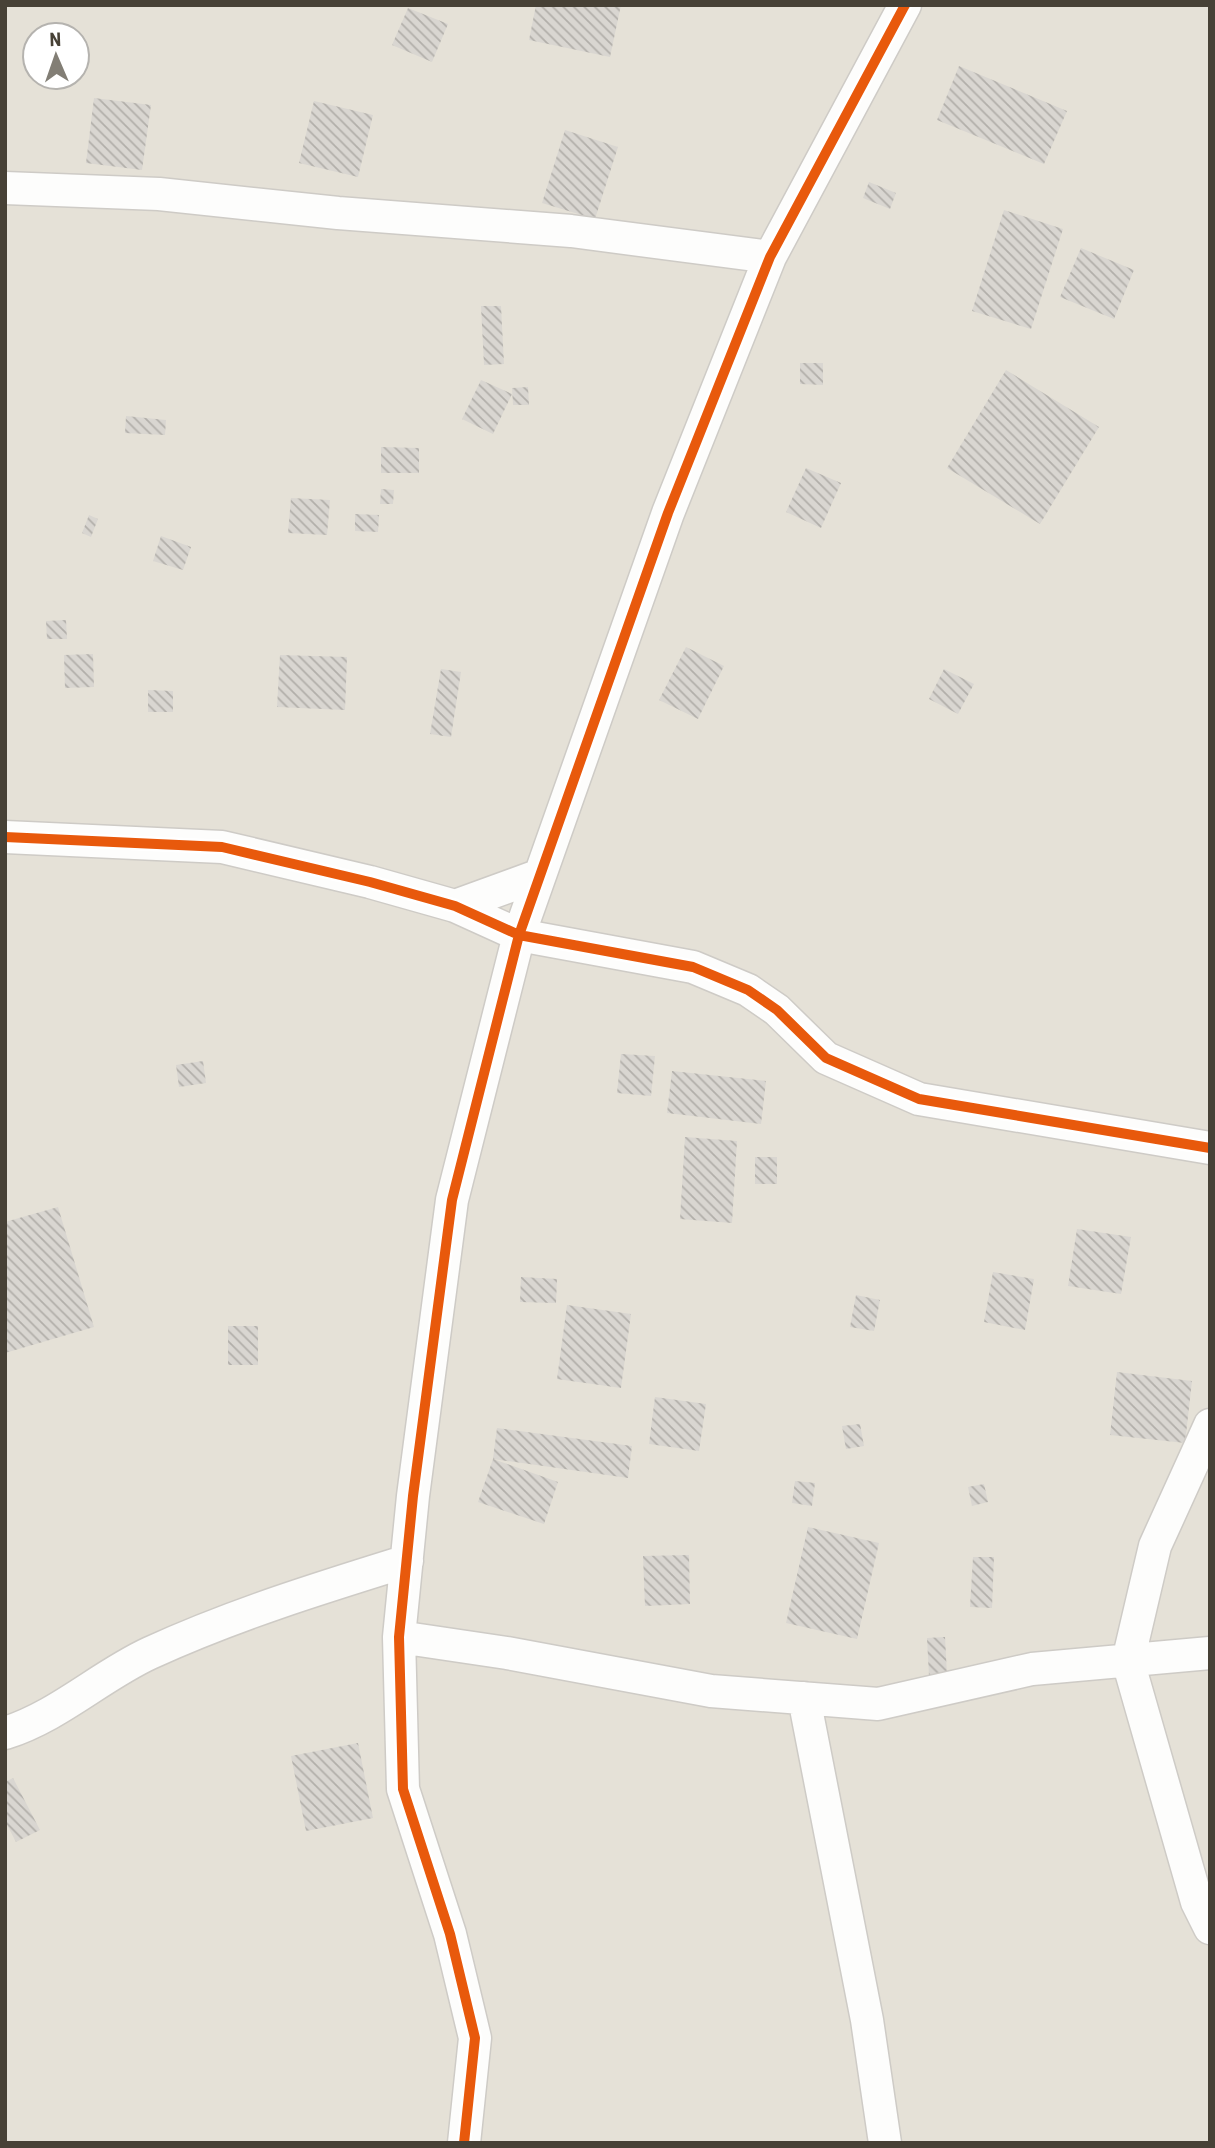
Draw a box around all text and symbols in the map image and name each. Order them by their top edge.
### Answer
north arrow [21,21,91,91]
text: N [49,28,62,51]

